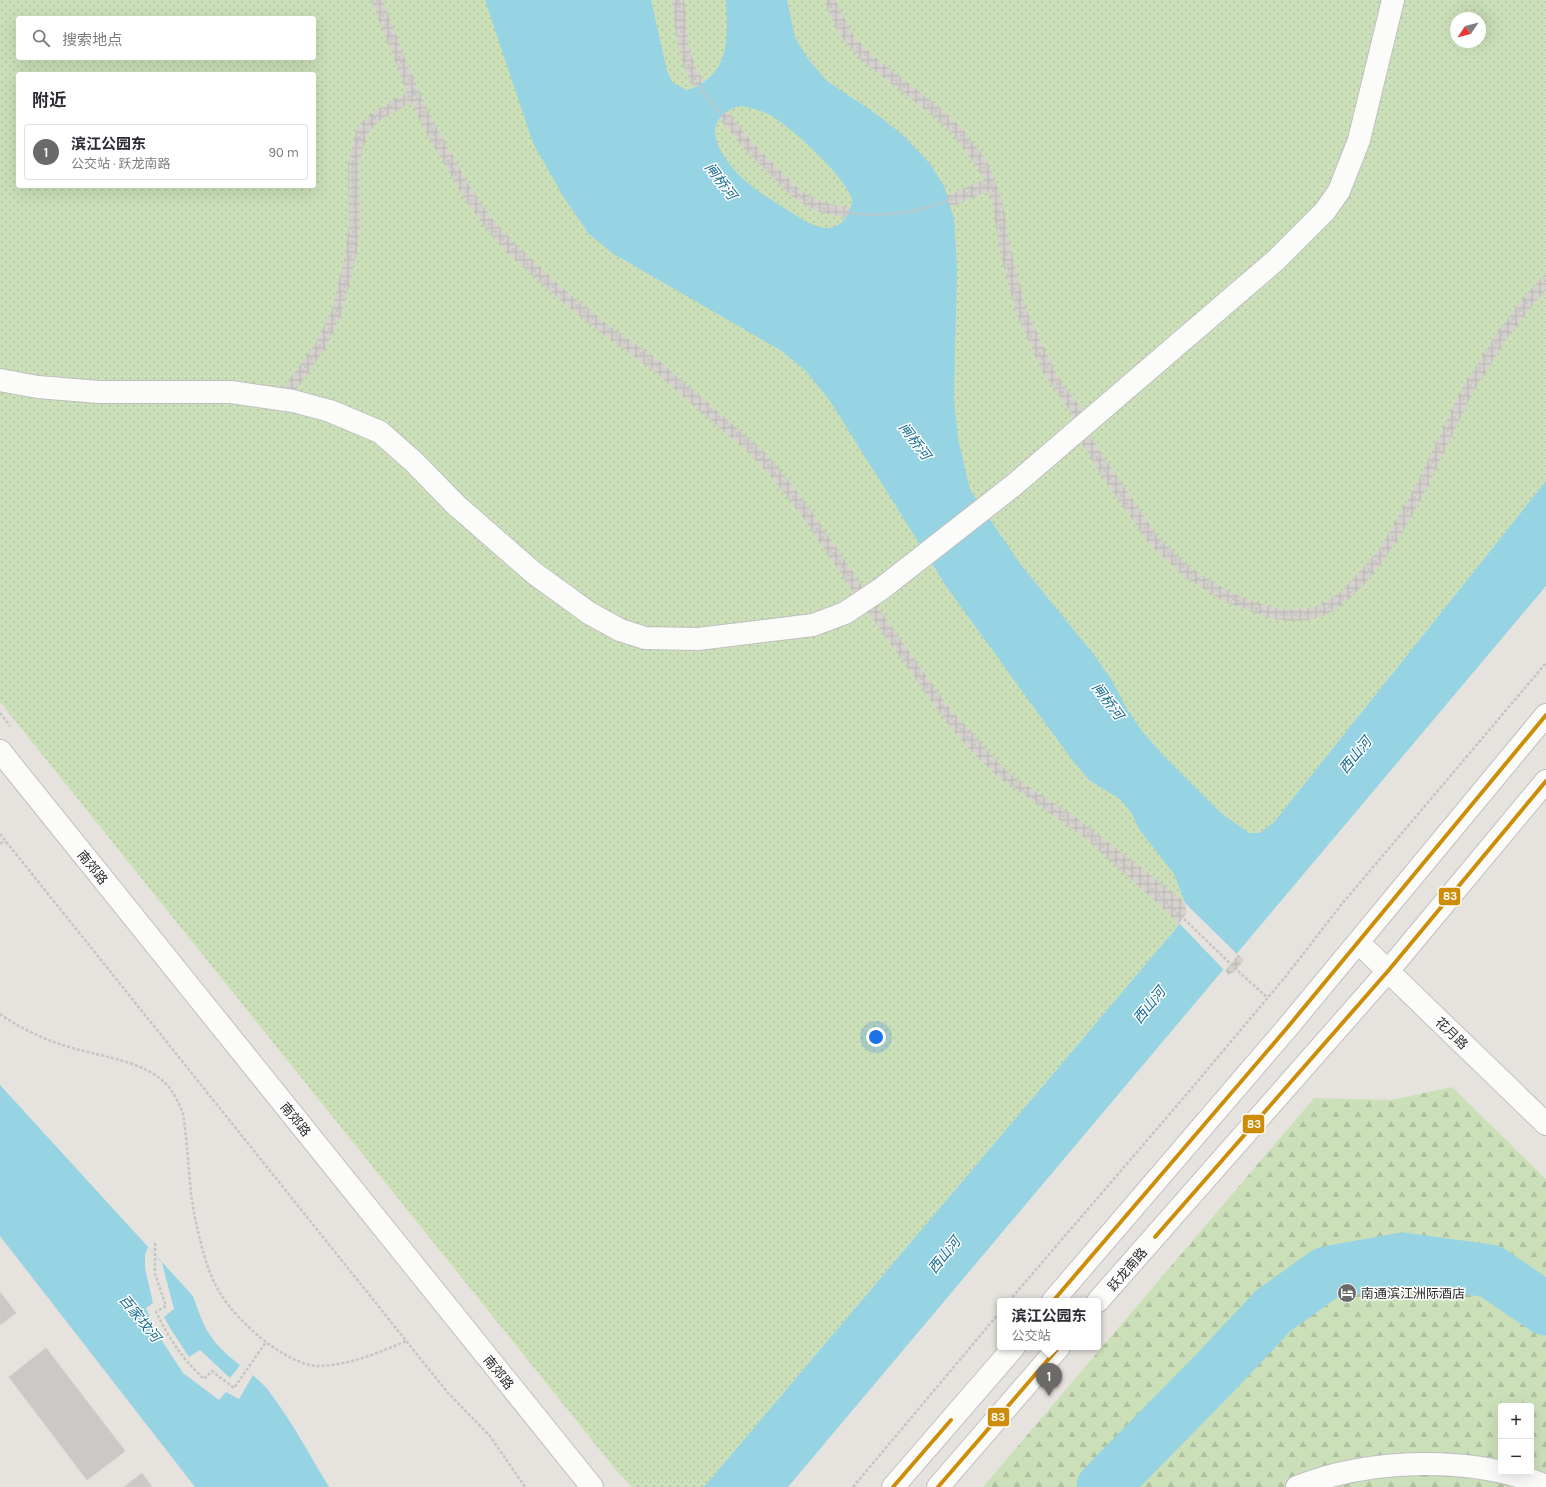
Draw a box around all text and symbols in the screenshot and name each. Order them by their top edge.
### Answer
north arrow [1450,12,1486,48]
search box [16,16,316,60]
icon: search [30,27,52,49]
text: 搜索地点 [62,31,122,49]
text: 附近 [32,90,66,110]
text: 滨江公园东 [71,135,146,153]
text: 1 [44,145,48,160]
text: 90 m [268,145,299,160]
text: 公交站 · 跃龙南路 [71,156,171,171]
water label: 闸桥河 [701,159,742,206]
water label: 闸桥河 [895,419,936,466]
water label: 闸桥河 [1088,679,1129,726]
water label: 西山河 [1336,731,1377,777]
street label: 南郊路 [75,847,111,887]
line badge: 83 [1438,887,1461,906]
text: 83 [1443,890,1457,903]
water label: 西山河 [1130,981,1171,1027]
street label: 花月路 [1432,1014,1471,1052]
your location [866,1027,886,1047]
street label: 南郊路 [278,1099,314,1139]
line badge: 83 [1242,1114,1265,1134]
text: 83 [1247,1118,1261,1131]
water label: 西山河 [925,1231,966,1277]
street label: 跃龙南路 [1105,1245,1150,1294]
hotel icon: 南通滨江洲际酒店 [1336,1282,1358,1304]
place label: 南通滨江洲际酒店 [1361,1286,1465,1301]
water label: 百家坟河 [115,1291,166,1348]
popup [997,1298,1101,1350]
text: 滨江公园东 [1011,1307,1087,1325]
text: 公交站 [1011,1328,1051,1343]
street label: 南郊路 [481,1352,517,1392]
pin: 1 [1036,1363,1062,1396]
map controls [1498,1403,1534,1475]
button: + [1498,1403,1534,1439]
line badge: 83 [987,1407,1010,1427]
text: 83 [991,1411,1005,1424]
button: − [1498,1439,1534,1475]

